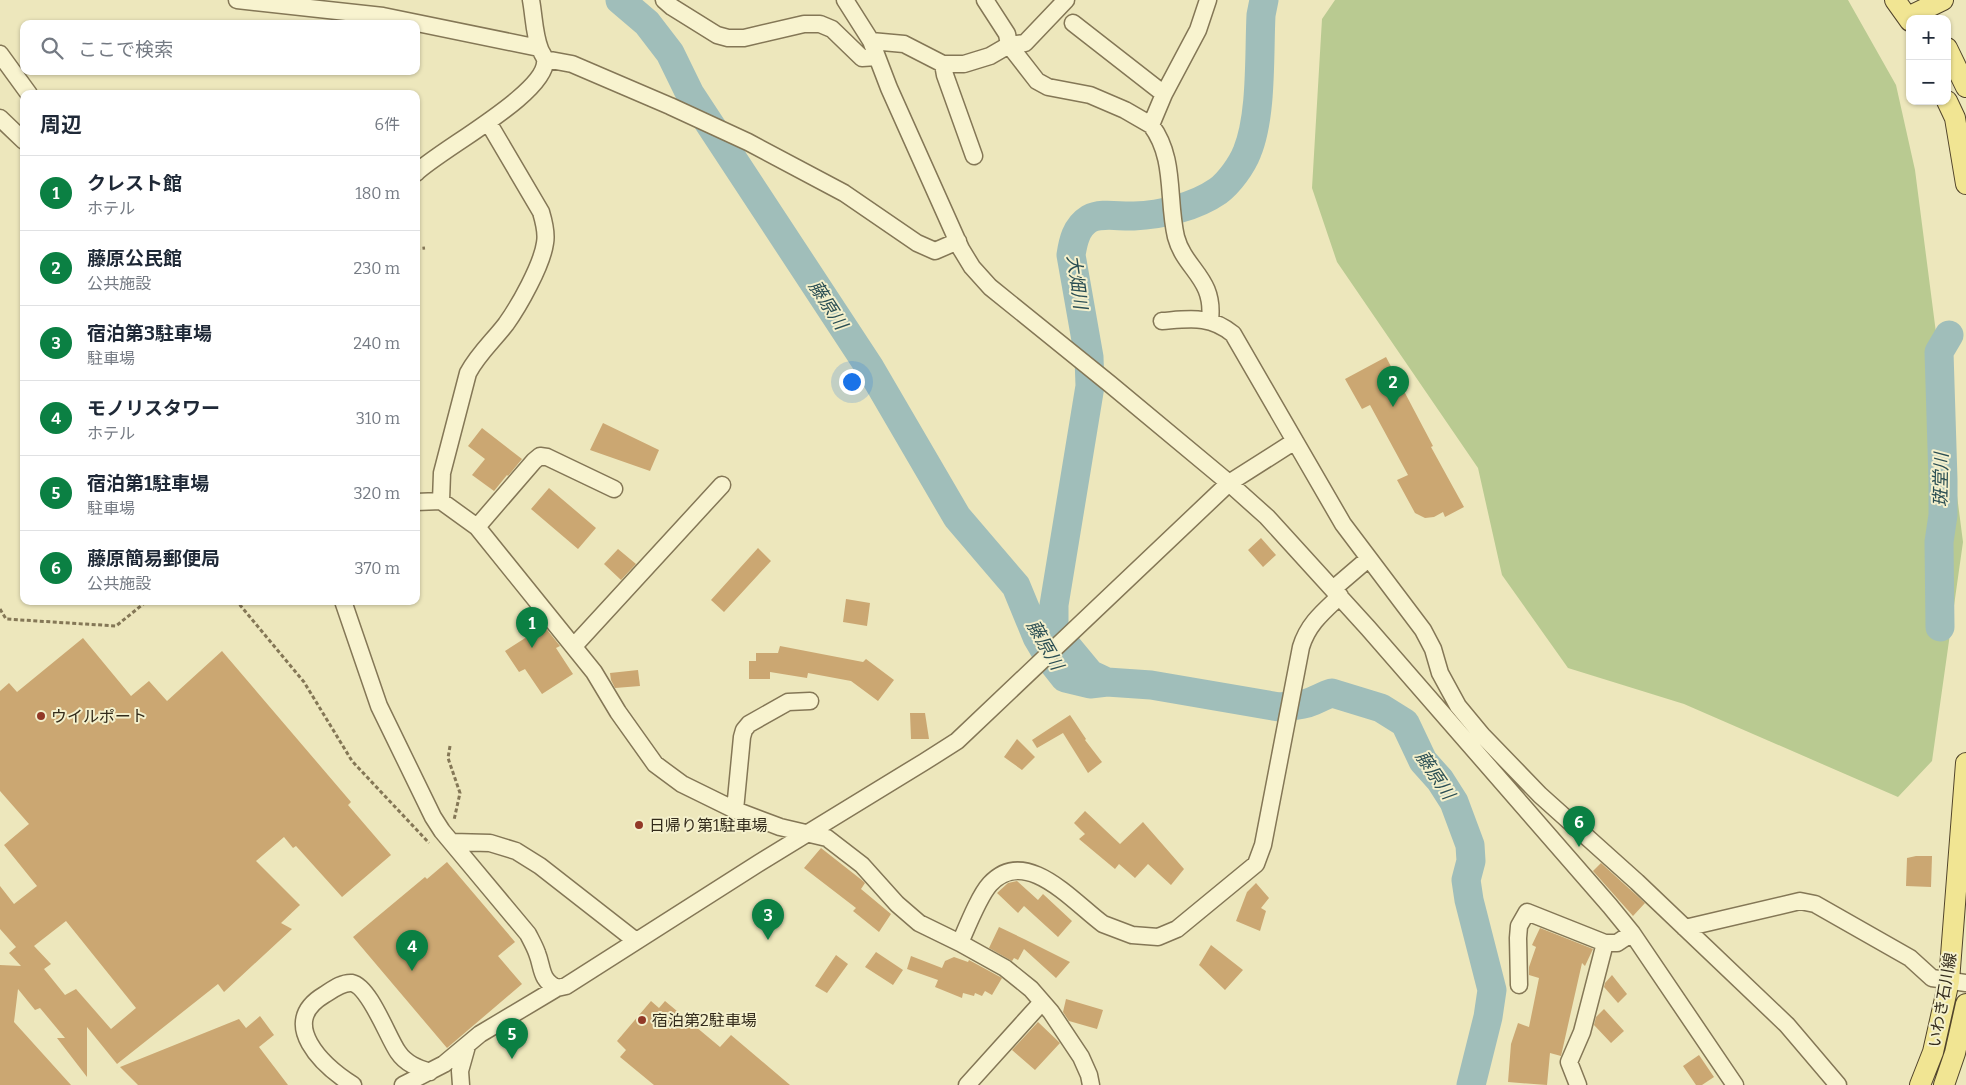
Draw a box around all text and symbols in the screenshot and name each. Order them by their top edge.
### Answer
map controls [1906,15,1951,105]
button: + [1906,15,1951,60]
search box [20,20,420,75]
icon: search [38,34,66,62]
text: ここで検索 [78,38,173,61]
button: − [1906,60,1951,105]
text: 周辺 [40,112,82,138]
text: 6件 [375,115,400,134]
text: クレスト館 [87,172,182,195]
text: 1 [53,184,59,203]
text: 180 m [355,184,400,203]
text: ホテル [87,199,135,218]
text: 藤原公民館 [87,247,182,270]
water label: 大畑川 [1062,254,1092,312]
text: 2 [51,259,61,278]
text: 230 m [353,259,400,278]
text: 公共施設 [87,274,151,293]
water label: 藤原川 [804,276,853,335]
text: 宿泊第3駐車場 [87,322,212,345]
text: 3 [51,334,61,353]
text: 240 m [353,334,400,353]
text: 駐車場 [87,349,135,368]
pin: 2 [1377,366,1409,407]
your location [839,369,865,395]
text: モノリスタワー [87,397,220,420]
text: 4 [51,409,61,428]
text: 310 m [356,409,400,428]
text: ホテル [87,424,135,443]
water label: 斑堂川 [1930,451,1953,507]
text: 宿泊第1駐車場 [87,472,209,495]
text: 5 [52,484,60,503]
text: 320 m [353,484,400,503]
text: 駐車場 [87,499,135,518]
text: 藤原簡易郵便局 [87,547,220,570]
text: 6 [51,559,61,578]
text: 370 m [354,559,400,578]
text: 公共施設 [87,574,151,593]
pin: 1 [516,607,548,648]
water label: 藤原川 [1022,616,1069,676]
place label: ウイルポート [51,707,147,726]
marker: ウイルポート [35,710,47,722]
water label: 藤原川 [1411,746,1460,805]
pin: 6 [1563,806,1595,847]
place label: 日帰り第1駐車場 [649,816,768,835]
marker: 日帰り第1駐車場 [633,819,645,831]
pin: 3 [752,899,784,940]
pin: 4 [396,930,428,971]
street label: いわき石川線 [1925,951,1960,1049]
place label: 宿泊第2駐車場 [652,1011,757,1030]
marker: 宿泊第2駐車場 [636,1014,648,1026]
pin: 5 [496,1018,528,1059]

